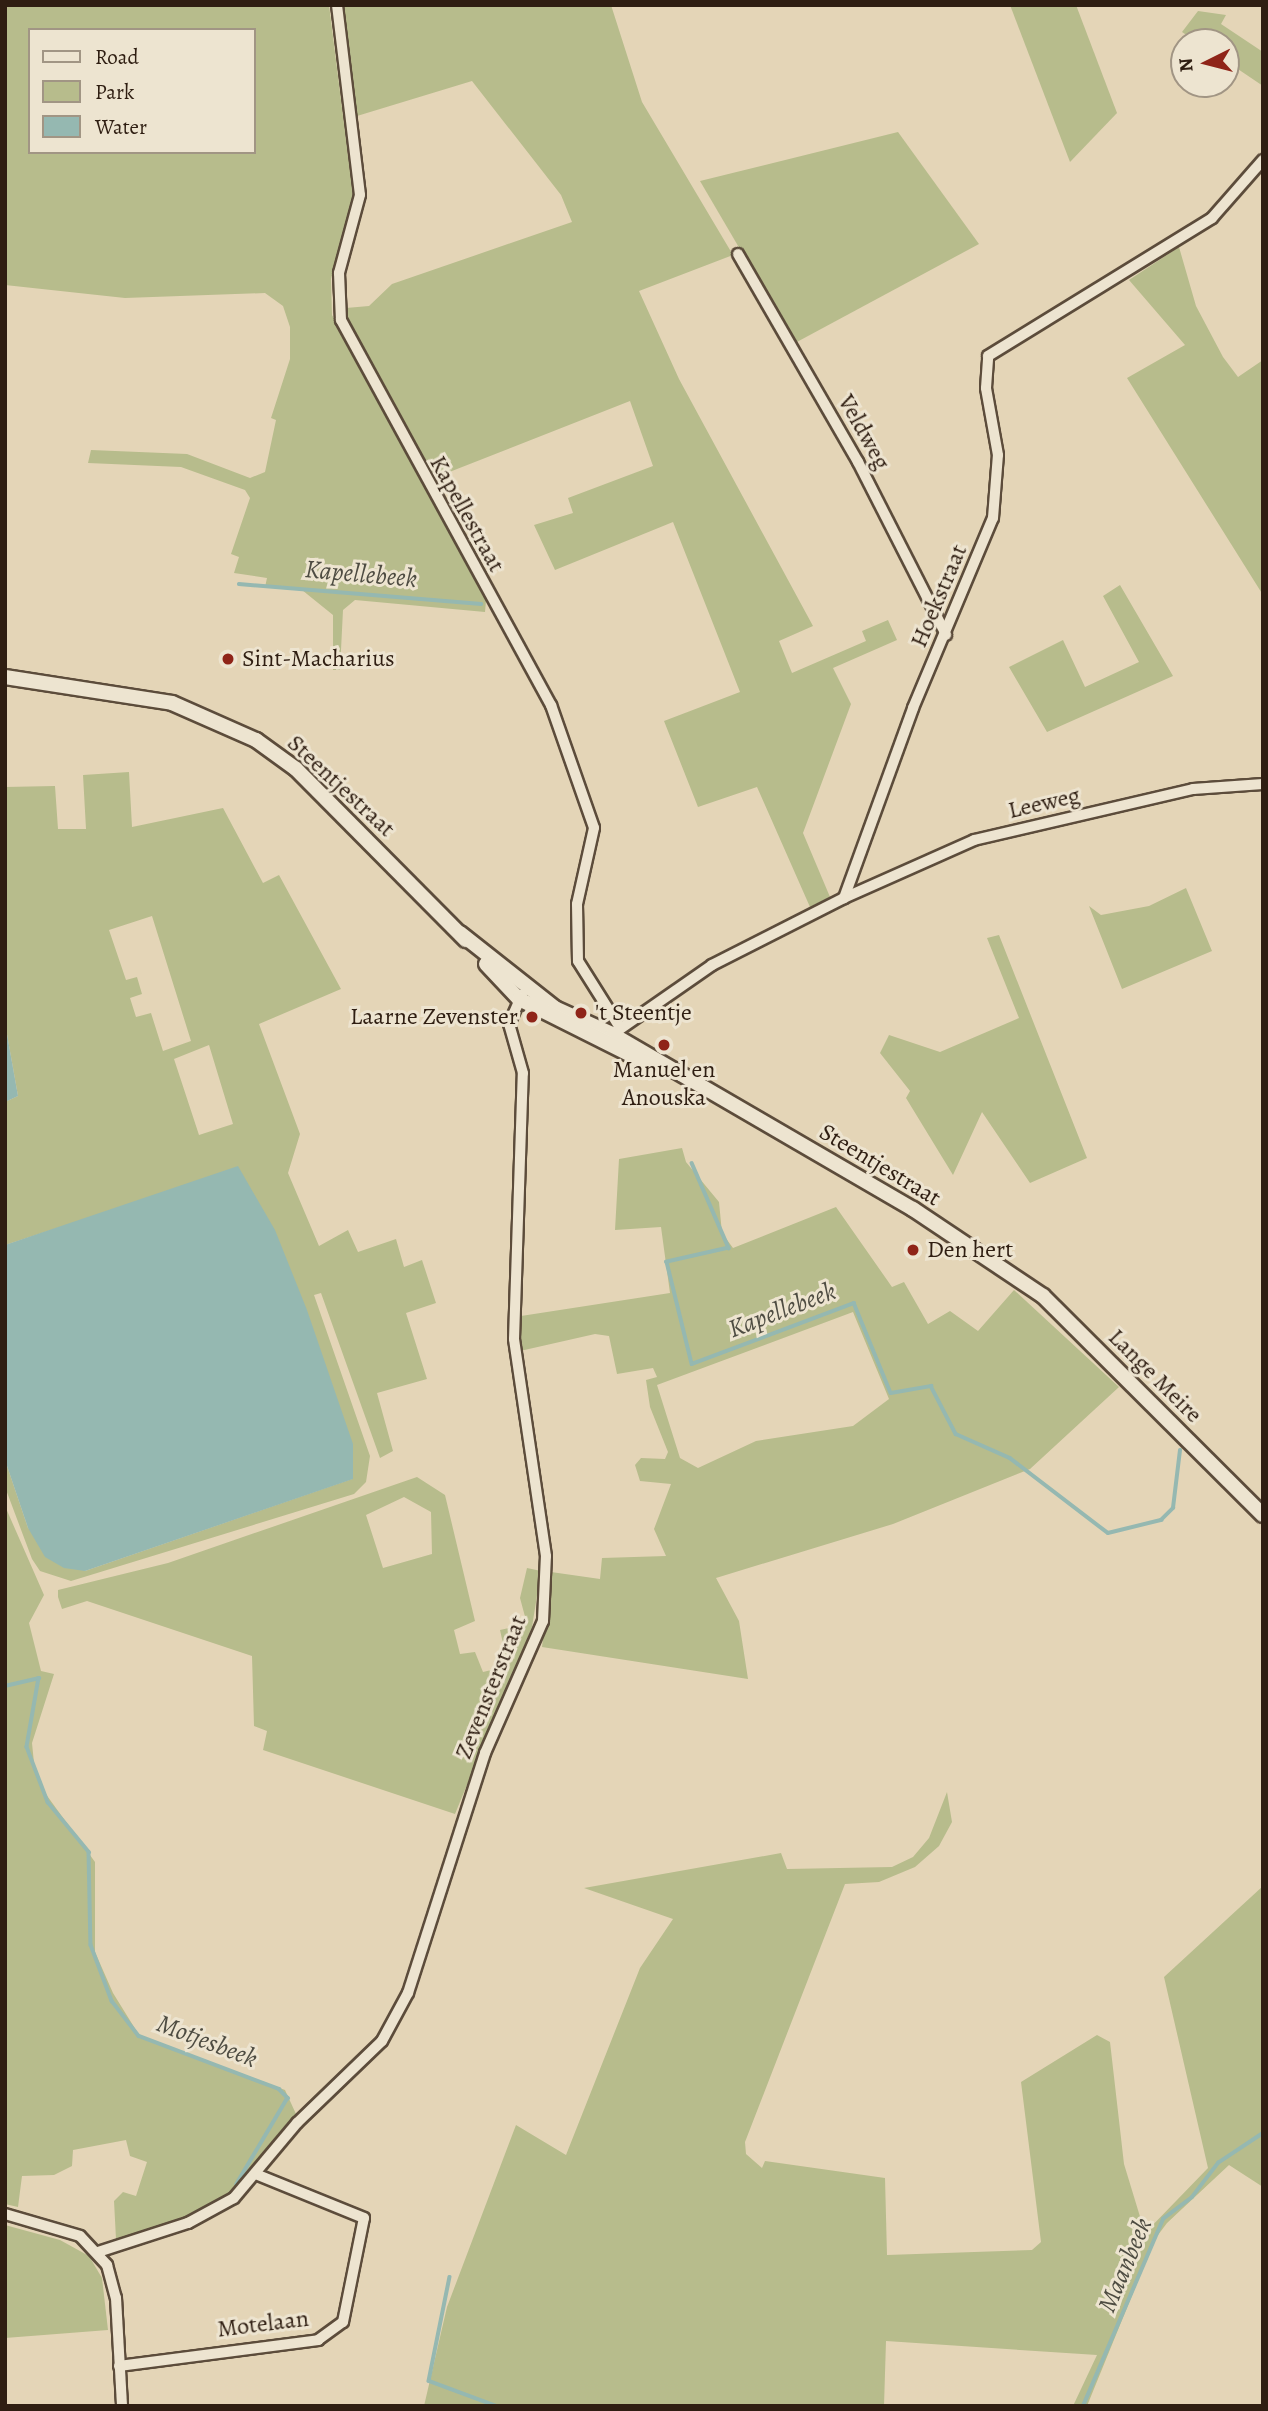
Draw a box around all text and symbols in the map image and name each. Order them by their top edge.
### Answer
legend [28,28,256,154]
north arrow [1170,28,1240,98]
text: Road [95,43,139,71]
text: N [1172,57,1200,73]
text: Park [95,78,134,106]
text: Water [95,113,147,141]
street label: Veldweg [832,389,896,475]
street label: Kapellestraat [423,451,511,577]
street label: Hoekstraat [904,540,974,652]
water label: Kapellebeek [304,554,418,594]
place label: Sint-Macharius [242,645,395,673]
marker: Sint-Macharius [220,651,236,667]
street label: Steentjestraat [281,729,401,843]
street label: Leeweg [1005,781,1083,825]
place label: 't Steentje [595,999,692,1027]
place label: Laarne Zevenster [350,1003,518,1031]
marker: 't Steentje [573,1005,589,1021]
marker: Laarne Zevenster [524,1009,540,1025]
marker: Manuel en Anouska [656,1037,672,1053]
place label: Manuel en Anouska [613,1056,715,1112]
street label: Steentjestraat [814,1117,946,1213]
place label: Den hert [927,1236,1013,1264]
marker: Den hert [905,1242,921,1258]
water label: Kapellebeek [724,1275,840,1345]
street label: Lange Meire [1102,1323,1208,1429]
street label: Zevensterstraat [449,1611,533,1763]
water label: Motjesbeek [152,2008,262,2074]
water label: Maanbeek [1091,2213,1159,2317]
street label: Motelaan [216,2304,310,2344]

